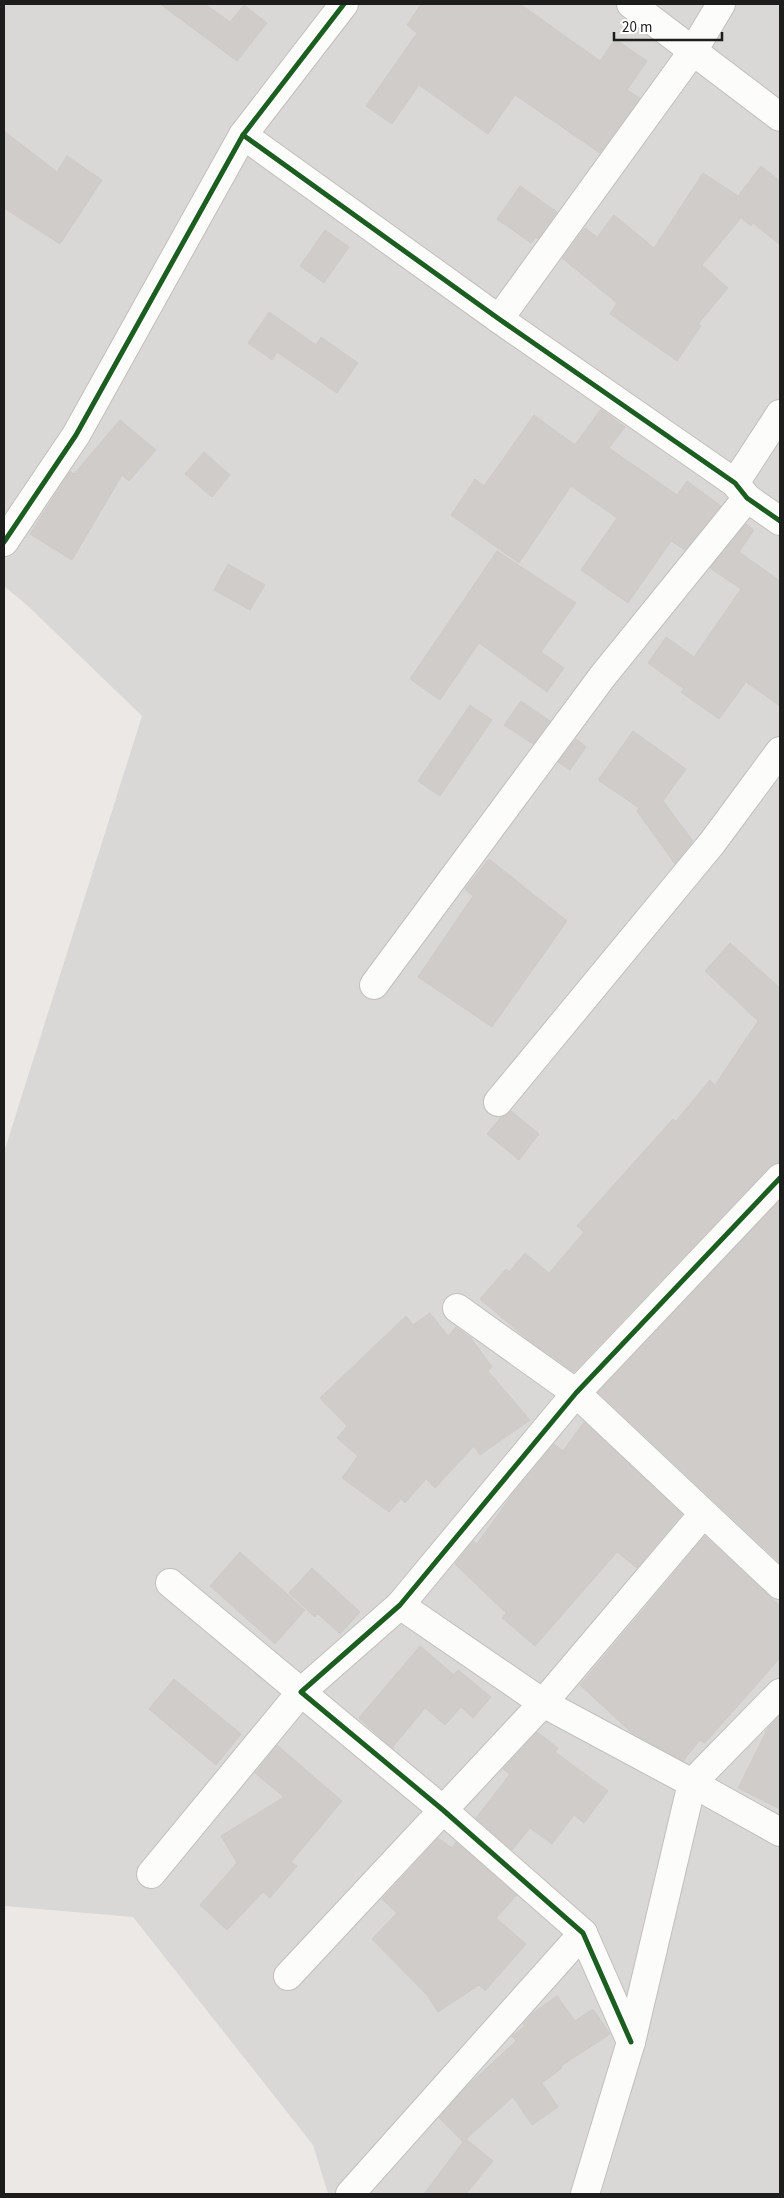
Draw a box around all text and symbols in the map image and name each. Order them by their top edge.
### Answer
scale bar [614,10,722,42]
text: 20 m [622,17,652,38]

